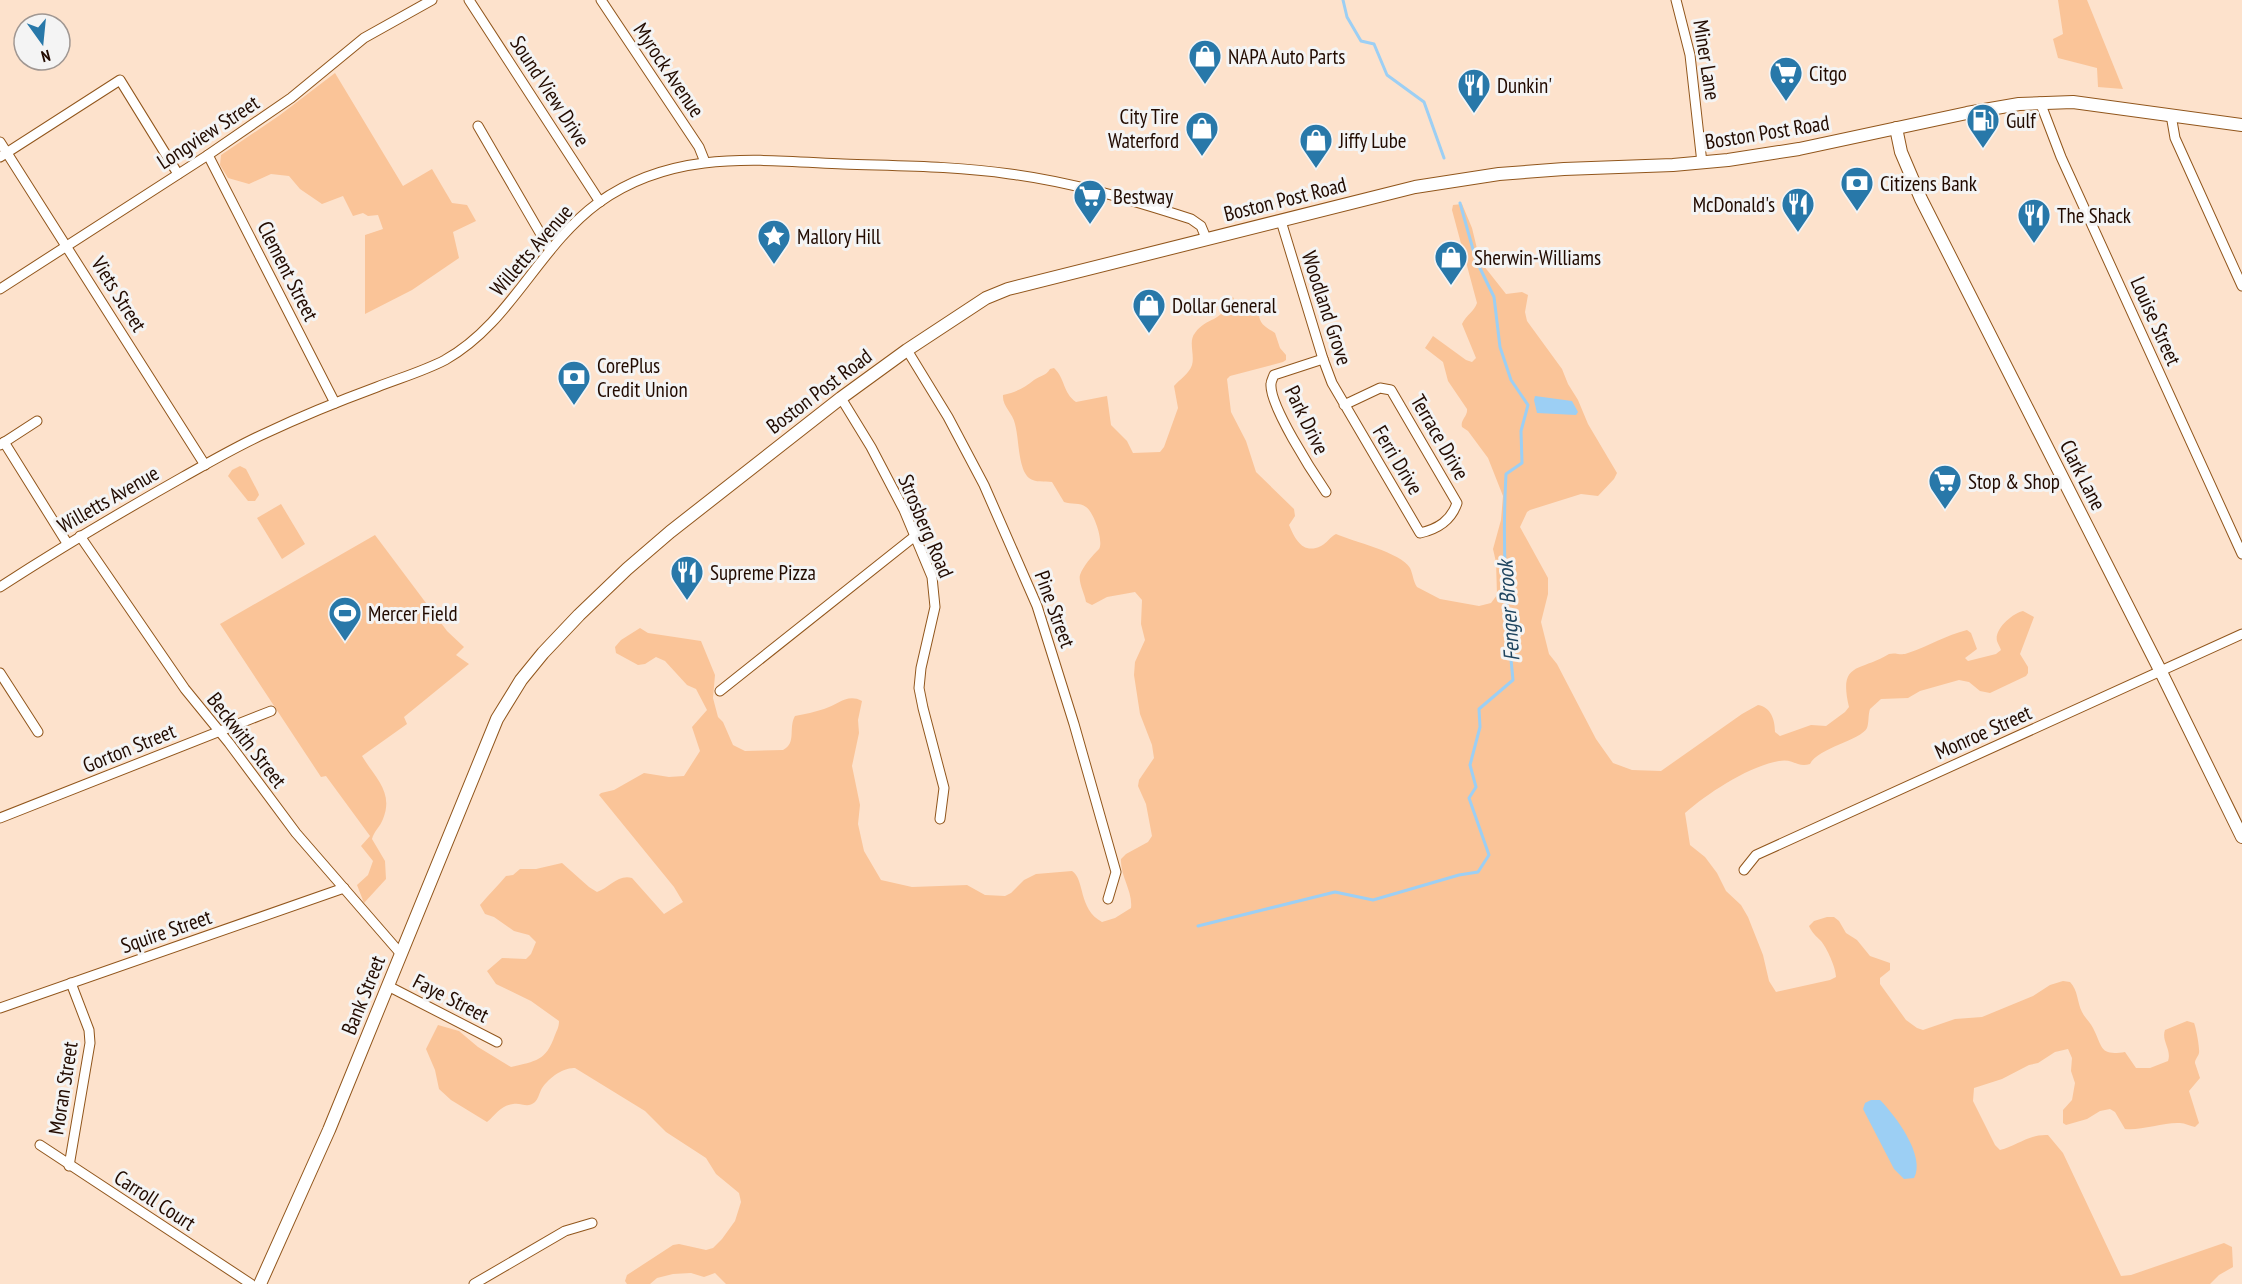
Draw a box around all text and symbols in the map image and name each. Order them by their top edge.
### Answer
north arrow [12,12,72,72]
street label: Myrock Avenue [628,18,710,122]
street label: Miner Lane [1687,18,1727,102]
street label: Sound View Drive [504,30,596,152]
shop icon: NAPA Auto Parts [1187,38,1223,85]
place label: NAPA Auto Parts [1228,43,1345,70]
text: N [39,46,53,67]
supermarket icon: Citgo [1768,55,1804,102]
place label: Citgo [1809,60,1847,87]
restaurant icon: Dunkin' [1456,67,1492,114]
place label: Dunkin' [1497,72,1552,99]
street label: Longview Street [152,89,264,175]
fuel station icon: Gulf [1965,102,2001,149]
place label: City Tire Waterford [1108,103,1179,154]
place label: Gulf [2006,107,2036,134]
street label: Boston Post Road [1703,109,1831,155]
shop icon: City Tire Waterford [1184,110,1220,157]
shop icon: Jiffy Lube [1298,122,1334,169]
place label: Jiffy Lube [1338,127,1406,154]
bank icon: Citizens Bank [1839,165,1875,212]
place label: Citizens Bank [1880,170,1977,197]
street label: Boston Post Road [1221,171,1349,227]
supermarket icon: Bestway [1072,178,1108,225]
place label: Bestway [1113,183,1173,210]
restaurant icon: McDonald's [1780,186,1816,233]
place label: McDonald's [1693,191,1775,218]
restaurant icon: The Shack [2016,197,2052,244]
street label: Willetts Avenue [484,199,578,301]
place label: The Shack [2057,202,2131,229]
street label: Clement Street [251,217,325,326]
place icon: Mallory Hill [756,218,792,265]
place label: Mallory Hill [797,223,881,250]
shop icon: Sherwin-Williams [1433,239,1469,286]
place label: Sherwin-Williams [1474,244,1601,271]
street label: Woodland Grove [1296,248,1358,368]
street label: Viets Street [85,250,153,337]
street label: Louise Street [2125,272,2188,370]
shop icon: Dollar General [1131,287,1167,334]
place label: Dollar General [1172,292,1277,319]
street label: Boston Post Road [761,342,877,440]
place label: CorePlus Credit Union [597,352,688,403]
bank icon: CorePlus Credit Union [556,359,592,406]
street label: Park Drive [1279,381,1335,459]
street label: Terrace Drive [1405,389,1475,485]
street label: Ferri Drive [1367,420,1429,500]
street label: Clark Lane [2054,435,2112,515]
street label: Willetts Avenue [52,459,164,539]
supermarket icon: Stop & Shop [1927,463,1963,510]
place label: Stop & Shop [1968,468,2060,495]
street label: Strosberg Road [892,470,960,582]
restaurant icon: Supreme Pizza [669,554,705,601]
water label: Fenger Brook [1490,557,1525,662]
place label: Supreme Pizza [710,559,816,586]
street label: Pine Street [1029,567,1081,651]
sports icon: Mercer Field [327,595,363,642]
place label: Mercer Field [368,600,458,627]
street label: Beckwith Street [201,687,293,793]
street label: Monroe Street [1930,699,2036,765]
street label: Gorton Street [79,717,179,779]
street label: Squire Street [117,903,215,959]
street label: Bank Street [335,951,391,1039]
street label: Faye Street [409,967,494,1029]
street label: Moran Street [42,1039,84,1136]
street label: Carroll Court [109,1164,201,1236]

